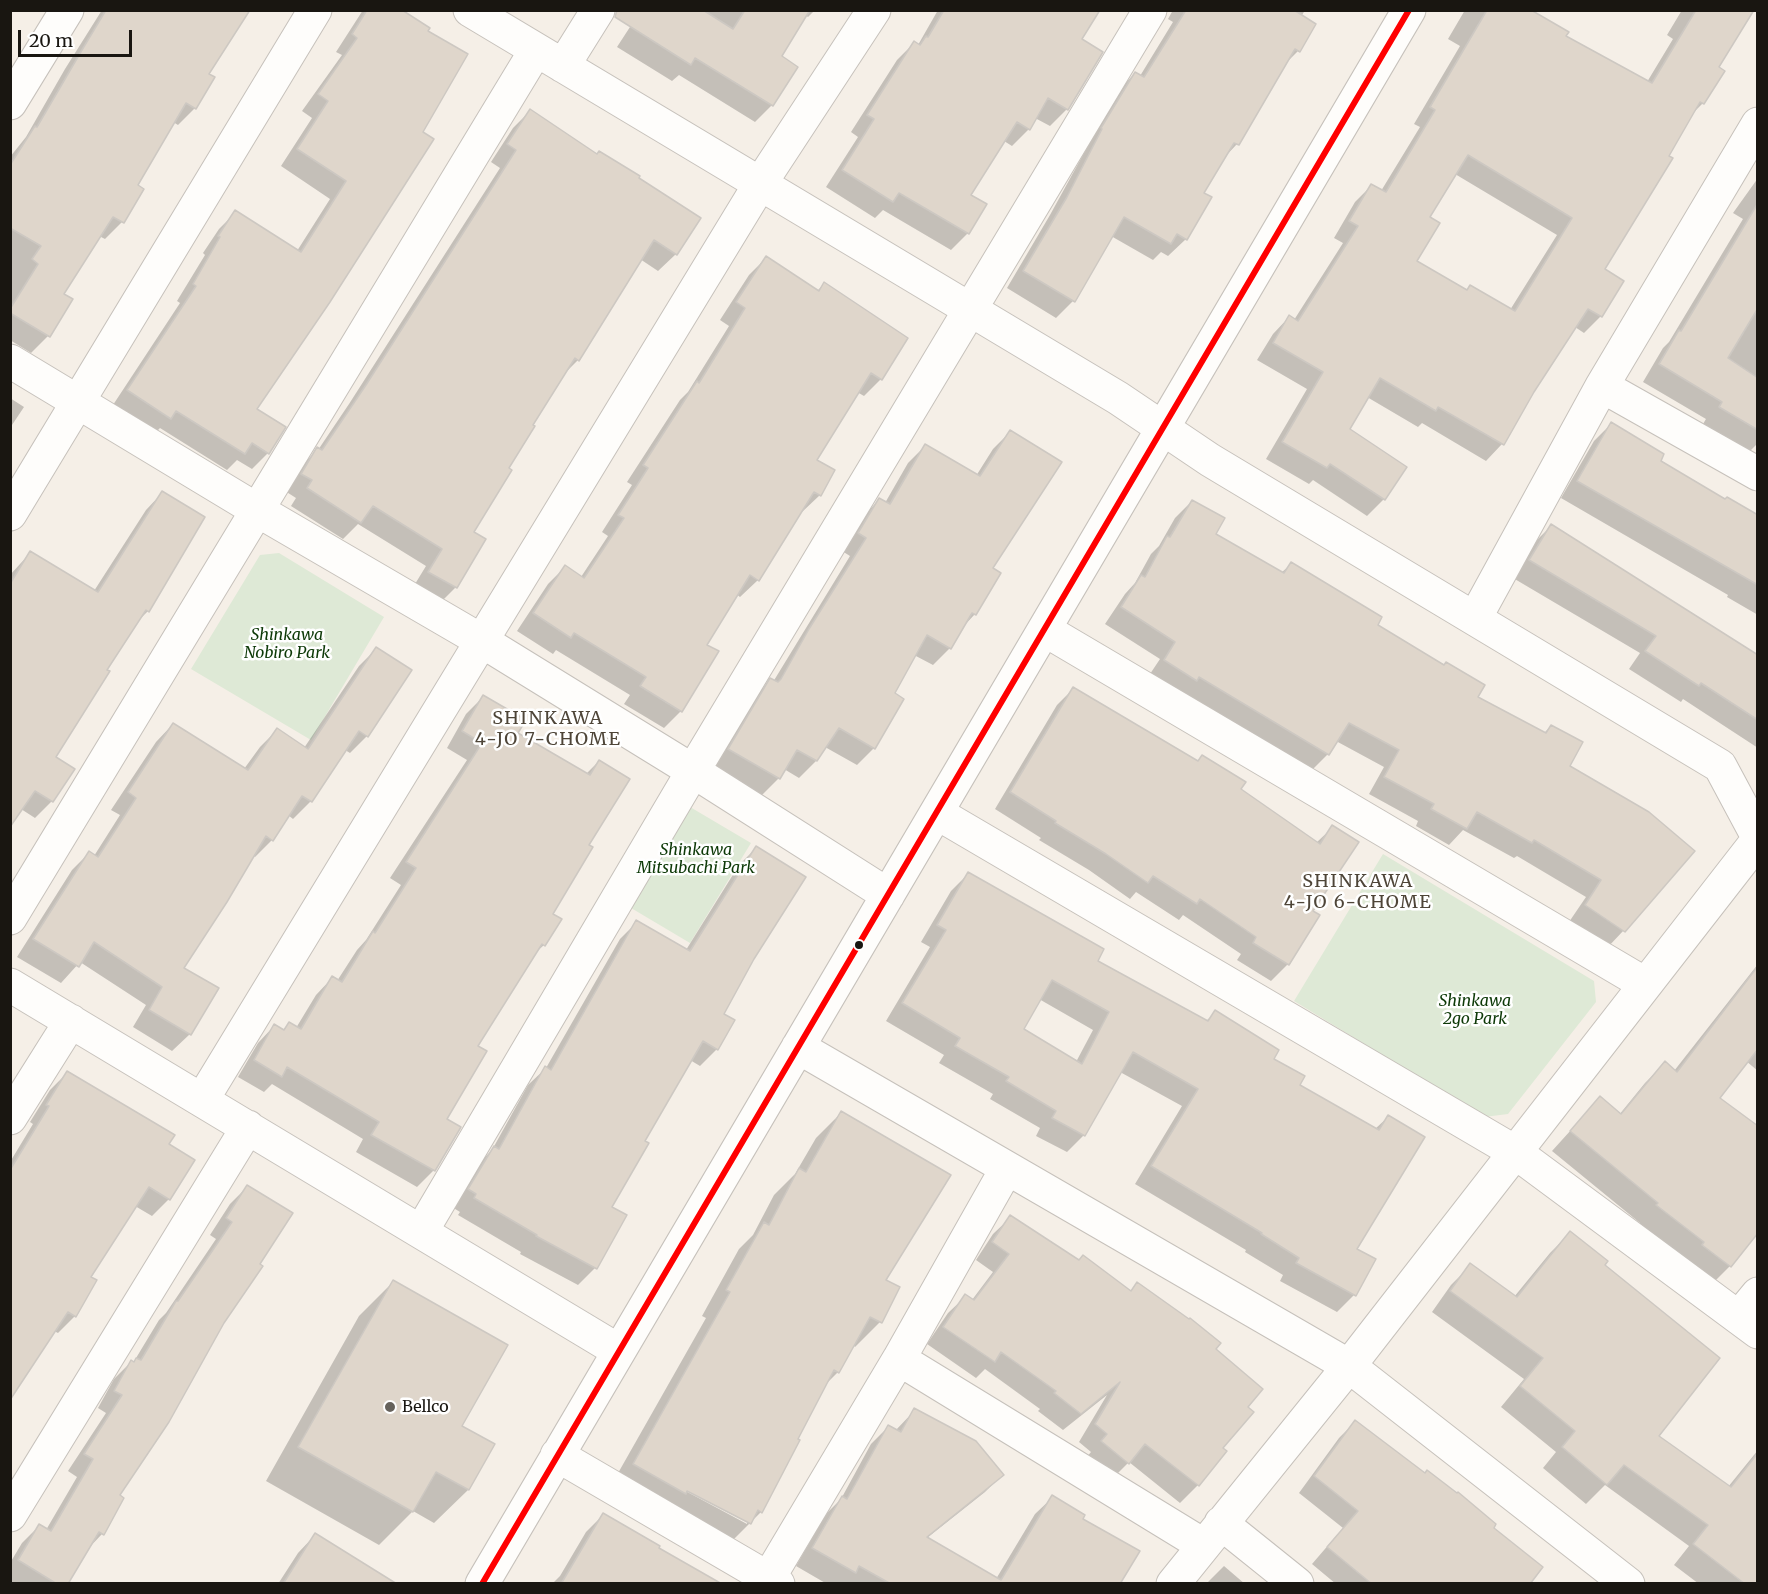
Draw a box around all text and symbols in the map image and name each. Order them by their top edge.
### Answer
scale bar [21,18,135,56]
text: 20 m [29,29,73,52]
park label: Shinkawa Nobiro Park [244,625,330,663]
district label: SHINKAWA 4-JO 7-CHOME [475,708,621,750]
park label: Shinkawa Mitsubachi Park [637,840,755,878]
district label: SHINKAWA 4-JO 6-CHOME [1284,871,1432,914]
unlabelled marker [853,939,865,951]
park label: Shinkawa 2go Park [1439,991,1511,1029]
place label: Bellco [402,1397,449,1417]
marker: Bellco [383,1400,397,1414]

